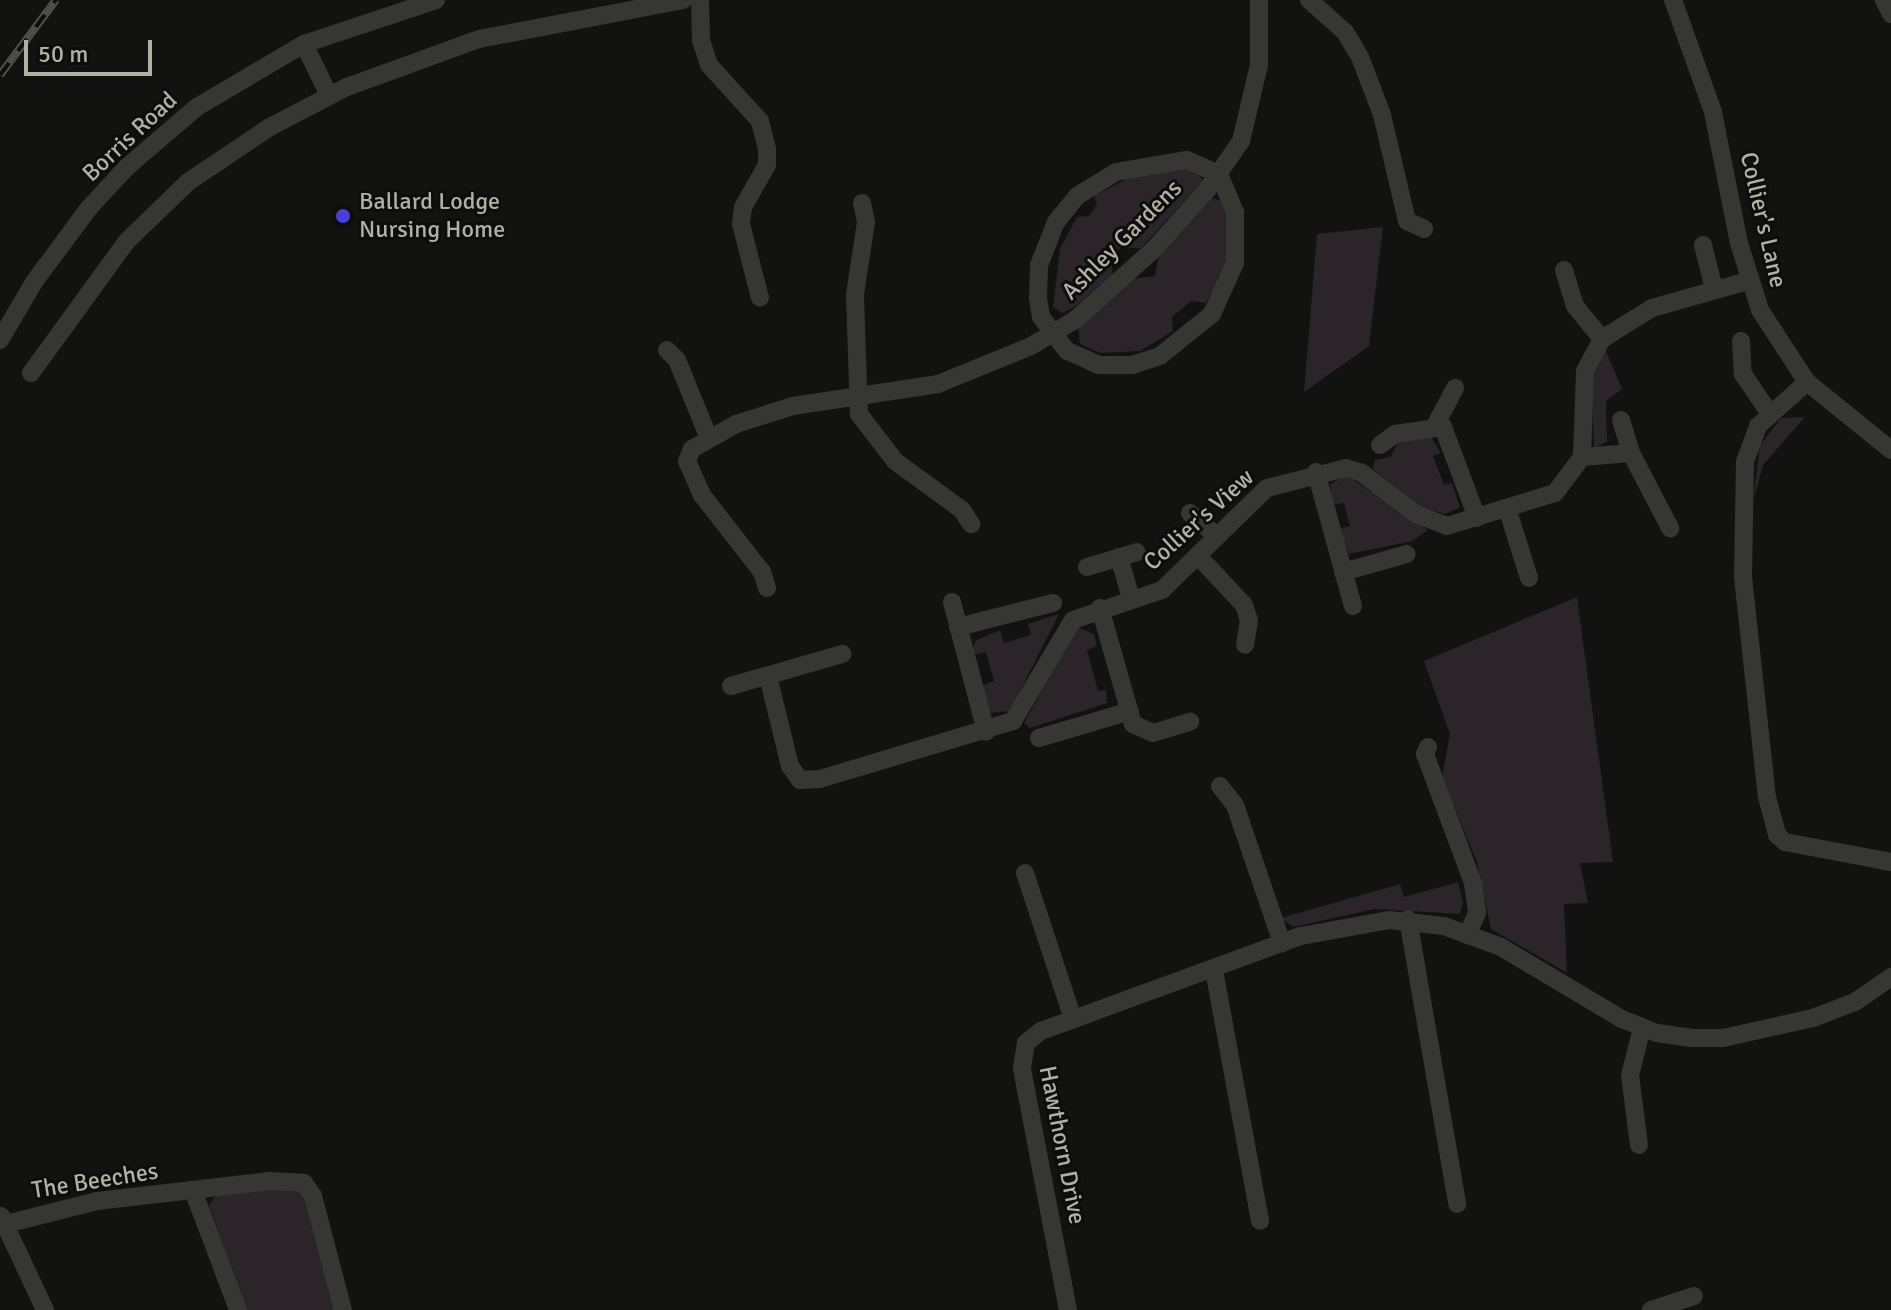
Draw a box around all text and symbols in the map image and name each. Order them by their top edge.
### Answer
scale bar [28,24,156,74]
text: 50 m [38,39,88,69]
street label: Borris Road [77,86,183,188]
street label: Collier's Lane [1733,149,1793,291]
street label: Ashley Gardens [1056,174,1188,306]
place label: Ballard Lodge Nursing Home [359,188,505,244]
marker: Ballard Lodge Nursing Home [334,207,352,225]
street label: Collier's View [1138,463,1260,577]
street label: Hawthorn Drive [1033,1063,1091,1227]
street label: The Beeches [30,1157,160,1205]

